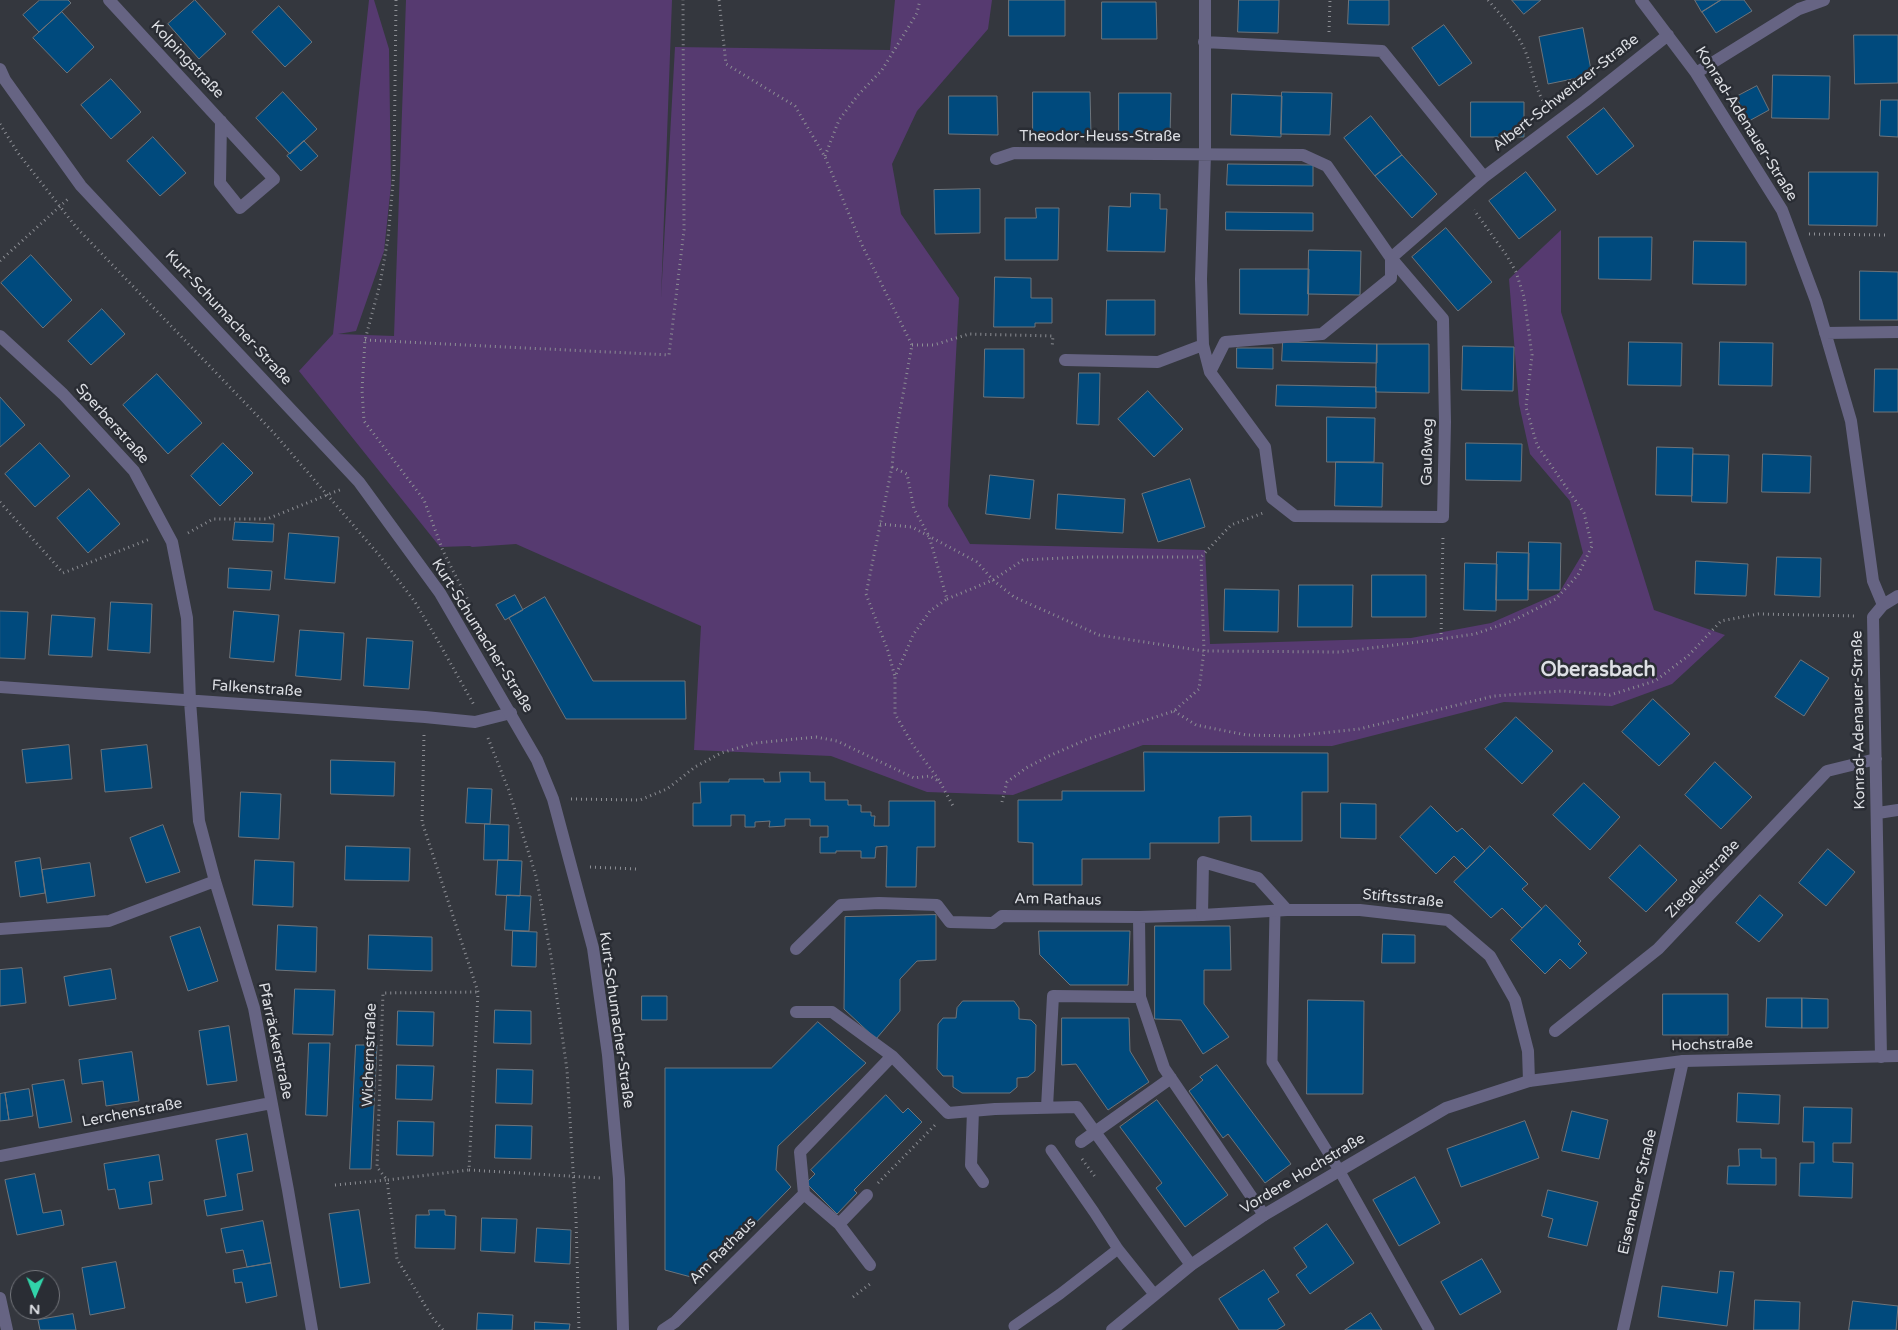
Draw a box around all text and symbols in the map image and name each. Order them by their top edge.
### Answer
street label: Kolpingstraße [147,18,227,102]
street label: Albert-Schweitzer-Straße [1490,30,1642,156]
street label: Konrad-Adenauer-Straße [1691,43,1801,205]
street label: Theodor-Heuss-Straße [1019,128,1181,146]
street label: Kurt-Schumacher-Straße [161,247,295,389]
street label: Sperberstraße [71,380,153,468]
street label: Gaußweg [1418,418,1438,486]
street label: Kurt-Schumacher-Straße [427,556,537,716]
street label: Konrad-Adenauer-Straße [1848,630,1870,810]
district label: Oberasbach [1540,659,1656,683]
street label: Falkenstraße [211,677,303,701]
street label: Ziegeleistraße [1662,836,1744,922]
street label: Stiftsstraße [1362,886,1444,912]
street label: Am Rathaus [1014,890,1102,910]
street label: Kurt-Schumacher-Straße [595,931,637,1109]
street label: Pfarräckerstraße [254,981,296,1101]
street label: Wichernstraße [359,1003,381,1107]
street label: Hochstraße [1671,1035,1753,1055]
street label: Lerchenstraße [80,1094,184,1132]
street label: Eisenacher Straße [1615,1127,1661,1257]
street label: Vordere Hochstraße [1237,1130,1369,1218]
street label: Am Rathaus [686,1214,760,1288]
north arrow [10,1270,60,1320]
text: N [29,1301,41,1318]

